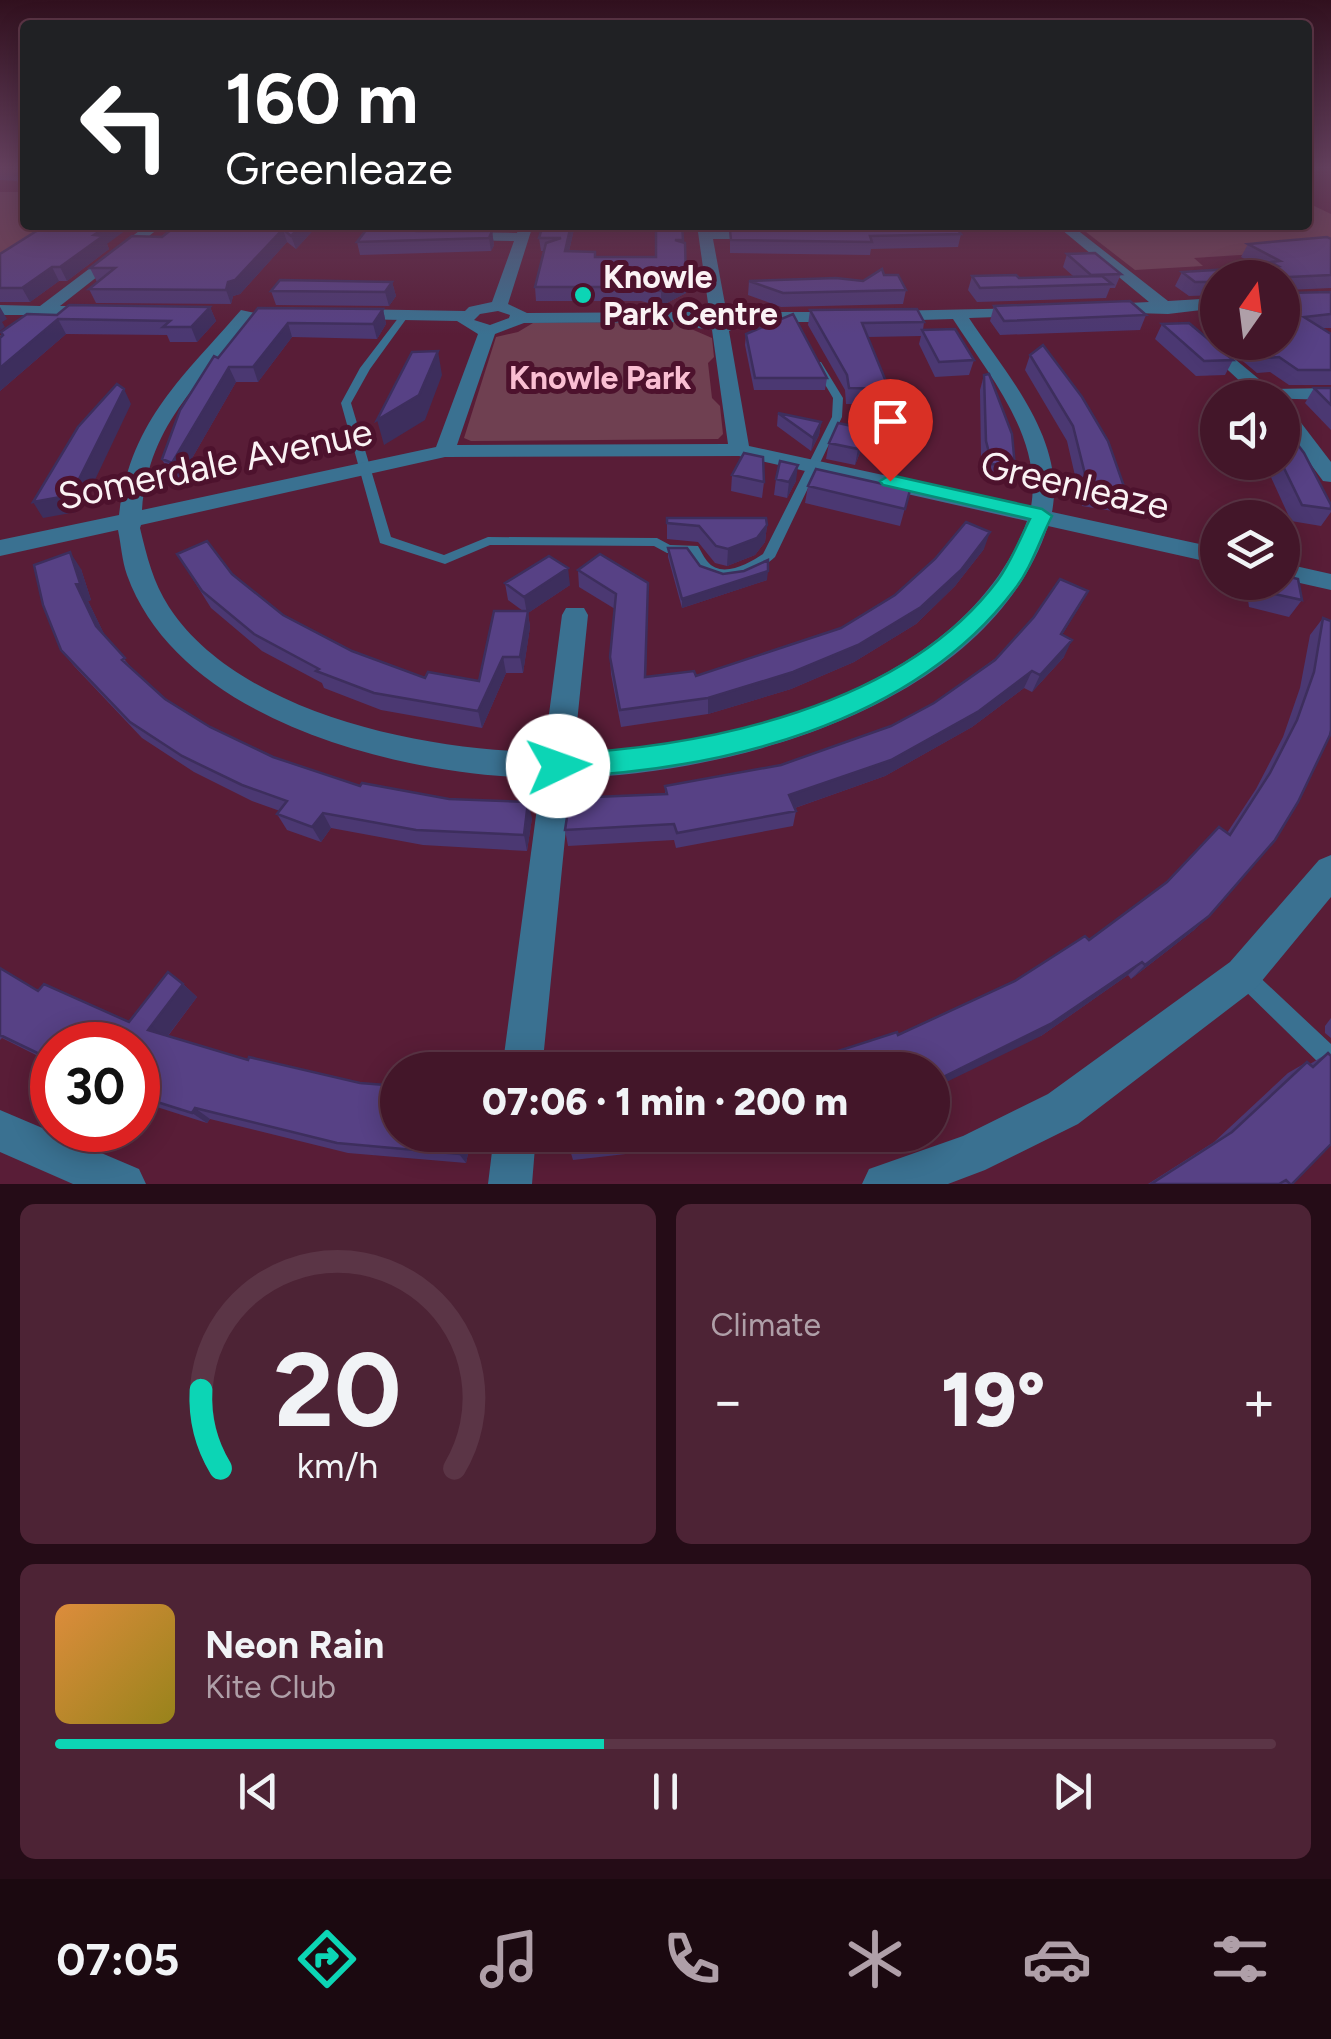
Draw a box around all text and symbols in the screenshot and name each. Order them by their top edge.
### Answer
text: 160 m [225,56,418,141]
icon: left [60,60,190,190]
text: Greenleaze [225,141,453,195]
place label: Knowle Park Centre [603,258,778,333]
north arrow [1200,260,1300,360]
map controls [1200,260,1300,600]
marker: Knowle Park Centre [572,284,594,306]
district label: Knowle Park [509,359,692,397]
pin [848,379,933,482]
button: sound [1200,380,1300,480]
icon: arrive [863,394,918,449]
street label: Somerdale Avenue [54,408,376,520]
street label: Greenleaze [976,441,1174,529]
button: layers [1200,500,1300,600]
position arrow [506,714,610,818]
speed limit sign: 30 [30,1022,160,1152]
text: 07:06 · 1 min · 200 m [482,1079,848,1125]
text: Climate [711,1306,821,1344]
text: 20 [274,1327,402,1452]
text: 19° [941,1355,1046,1445]
text: − [711,1368,745,1434]
text: + [1242,1368,1276,1434]
text: km/h [297,1444,379,1487]
text: Neon Rain [205,1622,384,1668]
text: Kite Club [205,1668,336,1706]
icon: previous [231,1764,286,1819]
icon: pause [638,1764,693,1819]
icon: next [1045,1764,1100,1819]
icon: directions [292,1924,362,1994]
icon: music [474,1924,544,1994]
icon: phone [657,1924,727,1994]
icon: climate [840,1924,910,1994]
icon: car [1022,1924,1092,1994]
icon: filters [1205,1924,1275,1994]
text: 07:05 [56,1932,179,1986]

